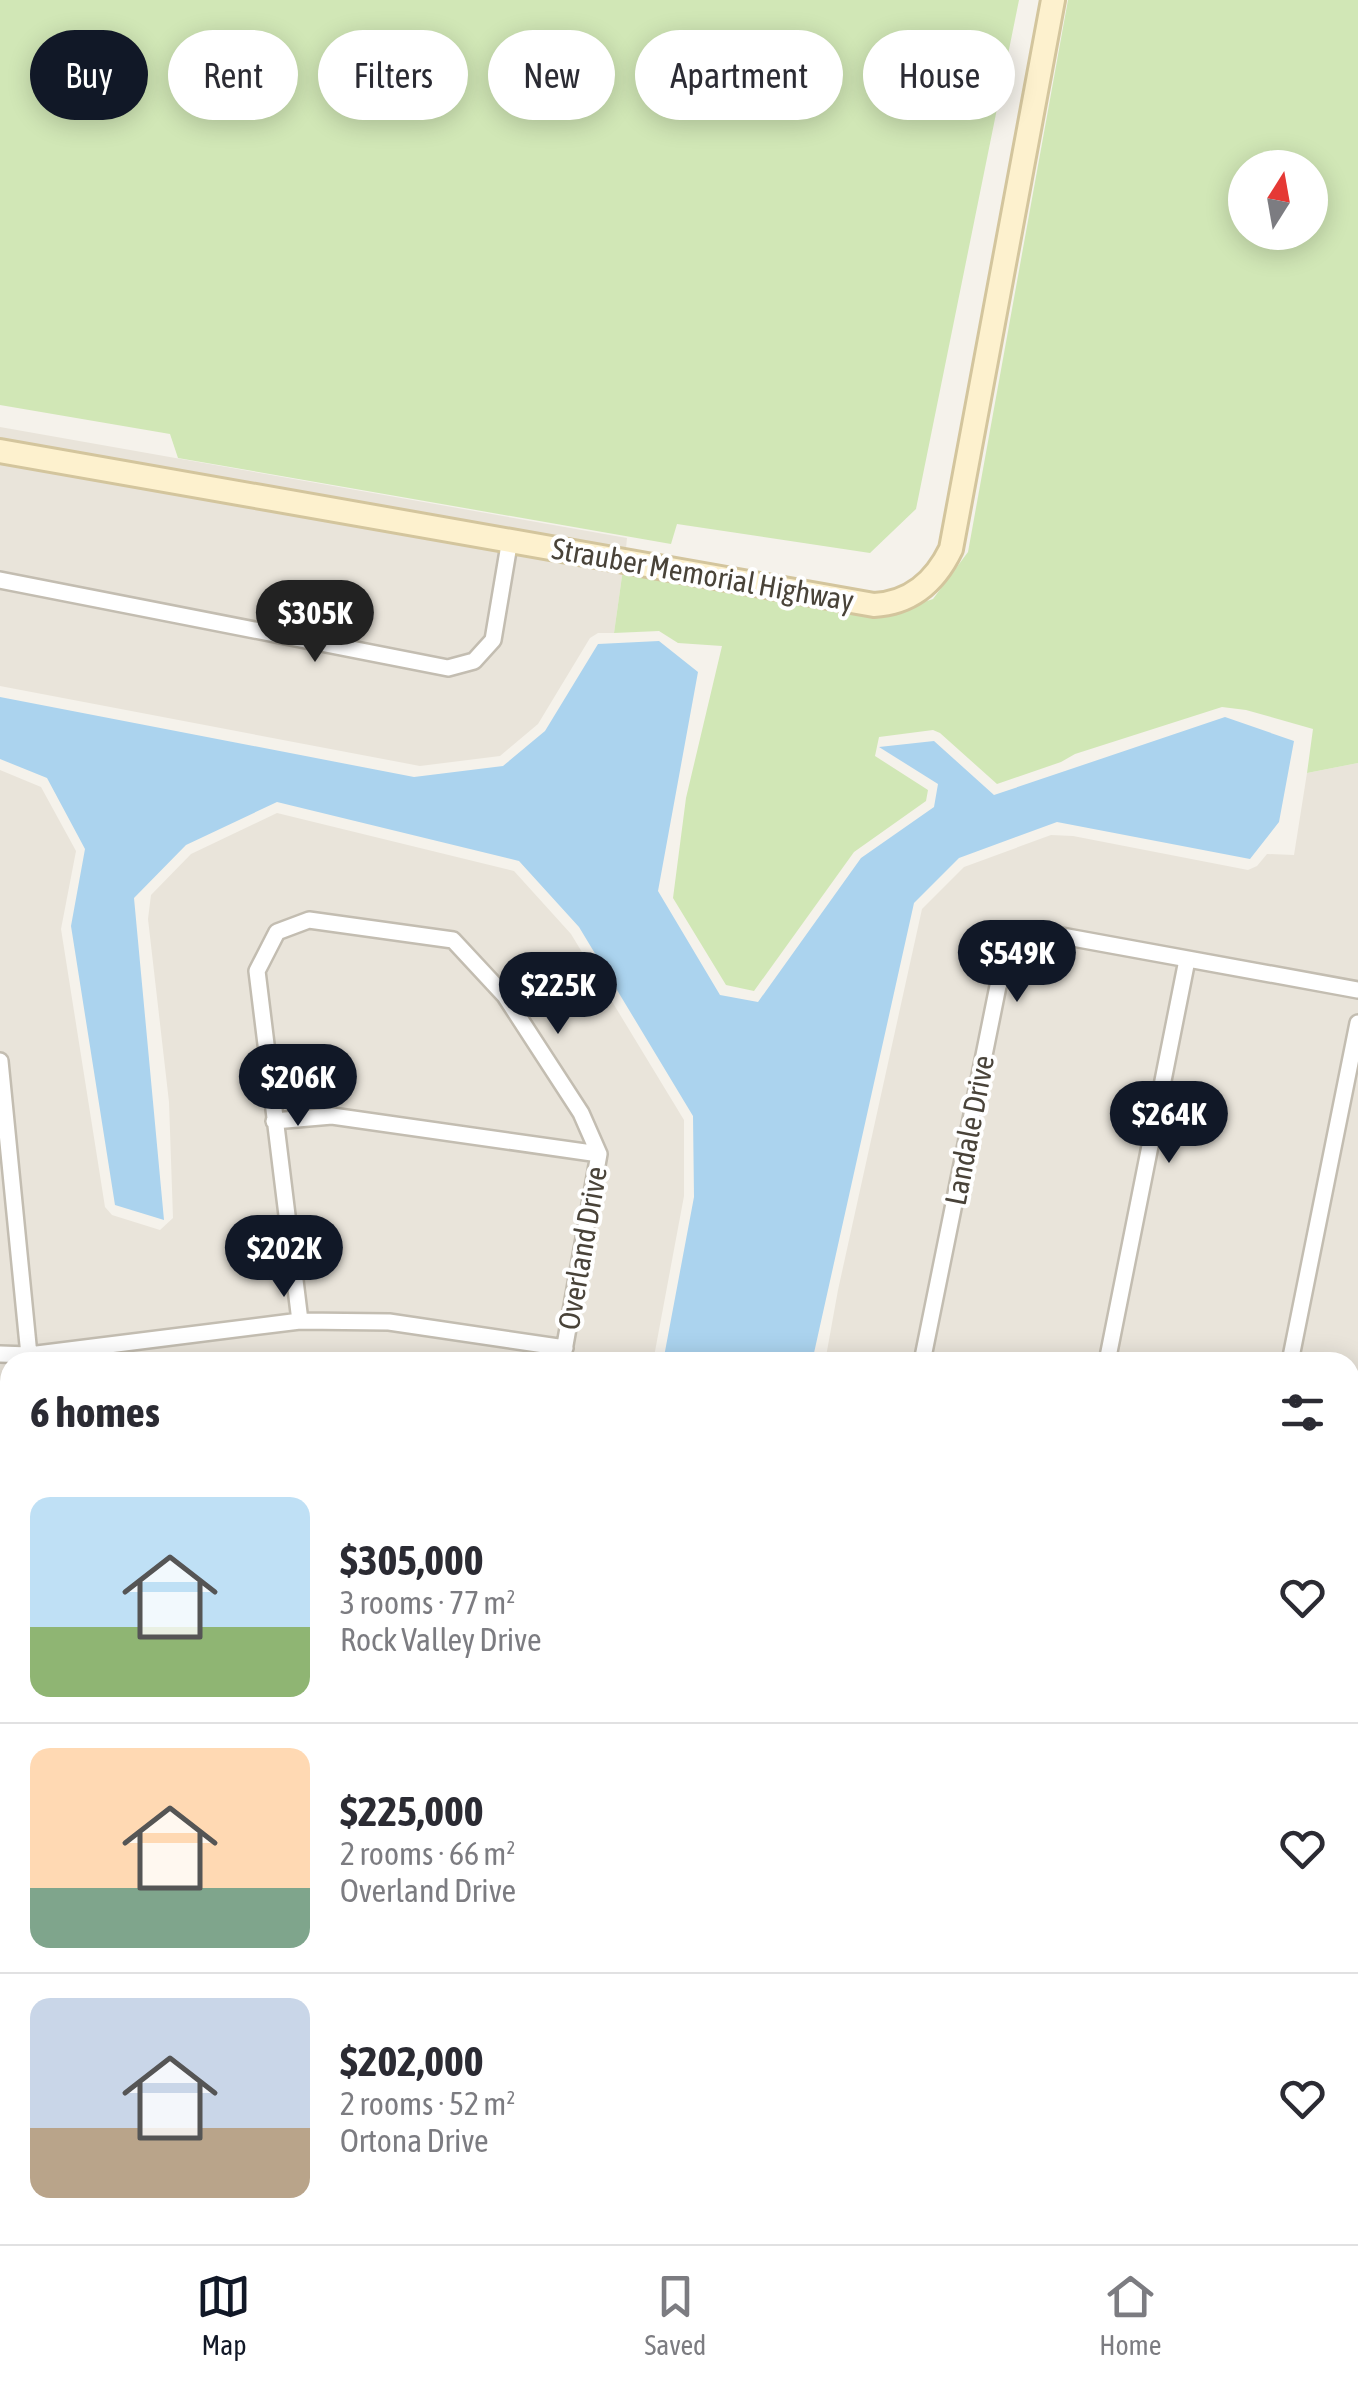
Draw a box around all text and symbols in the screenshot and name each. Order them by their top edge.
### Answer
chip: Buy [30,30,148,120]
chip: Rent [168,30,298,120]
chip: Filters [318,30,468,120]
chip: New [488,30,615,120]
chip: Apartment [635,30,843,120]
chip: House [863,30,1015,120]
north arrow [1228,150,1328,250]
map controls [1228,150,1328,250]
street label: Strauber Memorial Highway [550,531,856,617]
pin: $305K [245,580,385,665]
text: $305K [278,594,352,631]
pin: $549K [947,920,1087,1005]
text: $549K [980,934,1054,971]
pin: $225K [488,952,628,1037]
text: $225K [521,966,595,1003]
pin: $206K [228,1044,368,1129]
street label: Landale Drive [938,1052,1000,1208]
text: $206K [261,1058,335,1095]
pin: $264K [1099,1081,1239,1166]
text: $264K [1132,1095,1206,1132]
street label: Overland Drive [551,1164,613,1332]
pin: $202K [214,1215,354,1300]
text: $202K [247,1229,321,1266]
icon: filters [1275,1385,1330,1440]
text: 6 homes [30,1388,160,1436]
text: $305,000 [340,1536,484,1584]
icon: home [110,1537,230,1657]
icon: heart [1275,1570,1330,1625]
text: 3 rooms · 77 m² [340,1584,515,1621]
text: Rock Valley Drive [340,1621,541,1658]
text: $225,000 [340,1787,484,1835]
icon: home [110,1788,230,1908]
icon: heart [1275,1821,1330,1876]
text: 2 rooms · 66 m² [340,1835,515,1872]
text: Overland Drive [340,1872,516,1909]
text: $202,000 [340,2037,484,2085]
icon: home [110,2038,230,2158]
icon: heart [1275,2071,1330,2126]
text: 2 rooms · 52 m² [340,2085,515,2122]
text: Ortona Drive [340,2122,489,2159]
tab: Map [196,2269,251,2361]
tab: Saved [644,2269,706,2361]
tab: Home [1099,2269,1162,2361]

